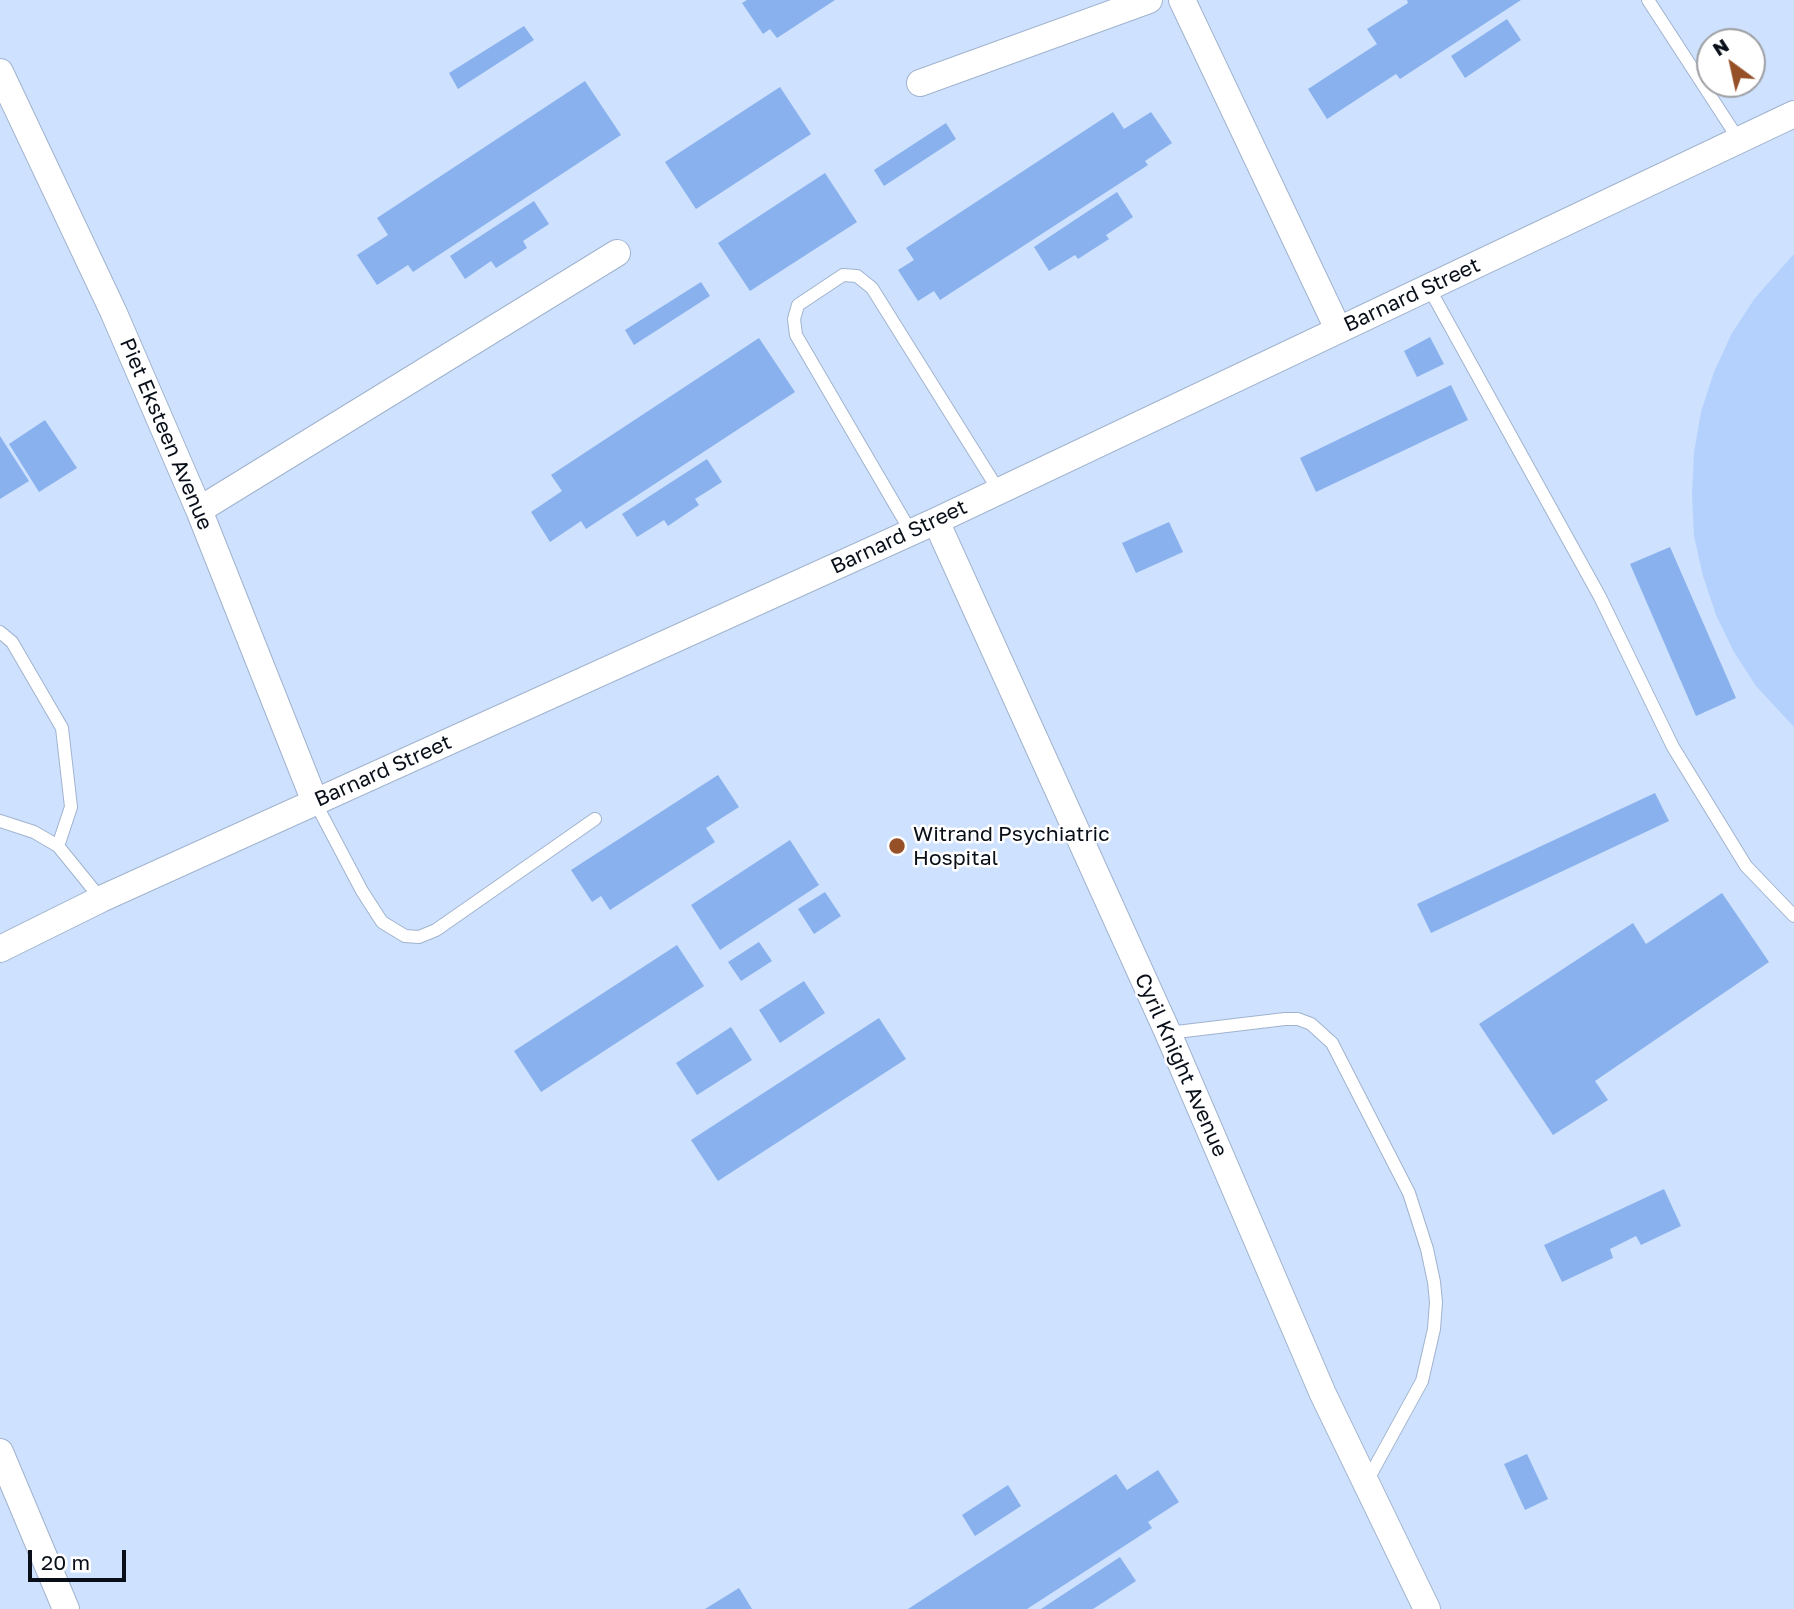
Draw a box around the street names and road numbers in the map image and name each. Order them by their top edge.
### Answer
street label: Barnard Street [1340,252,1484,338]
street label: Piet Eksteen Avenue [114,334,218,534]
street label: Barnard Street [827,494,971,580]
street label: Barnard Street [311,730,455,812]
street label: Cyril Knight Avenue [1129,969,1233,1161]

